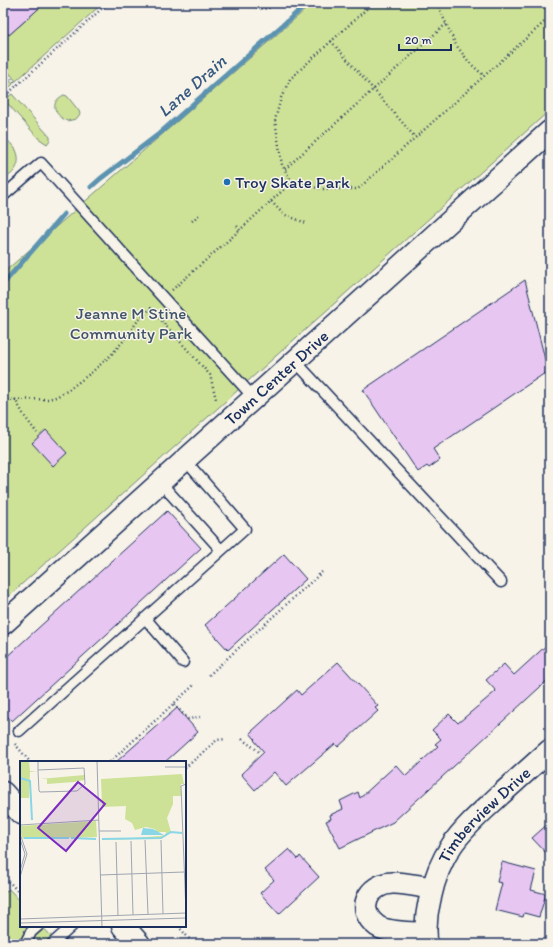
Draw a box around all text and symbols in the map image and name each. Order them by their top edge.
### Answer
scale bar [399,26,451,52]
text: 20 m [405,33,432,47]
water label: Lane Drain [153,50,231,122]
place label: Troy Skate Park [235,172,350,192]
marker: Troy Skate Park [222,177,232,187]
park label: Jeanne M Stine Community Park [70,303,193,343]
street label: Town Center Drive [220,326,332,430]
inset map [20,761,186,927]
street label: Timberview Drive [434,762,535,866]

